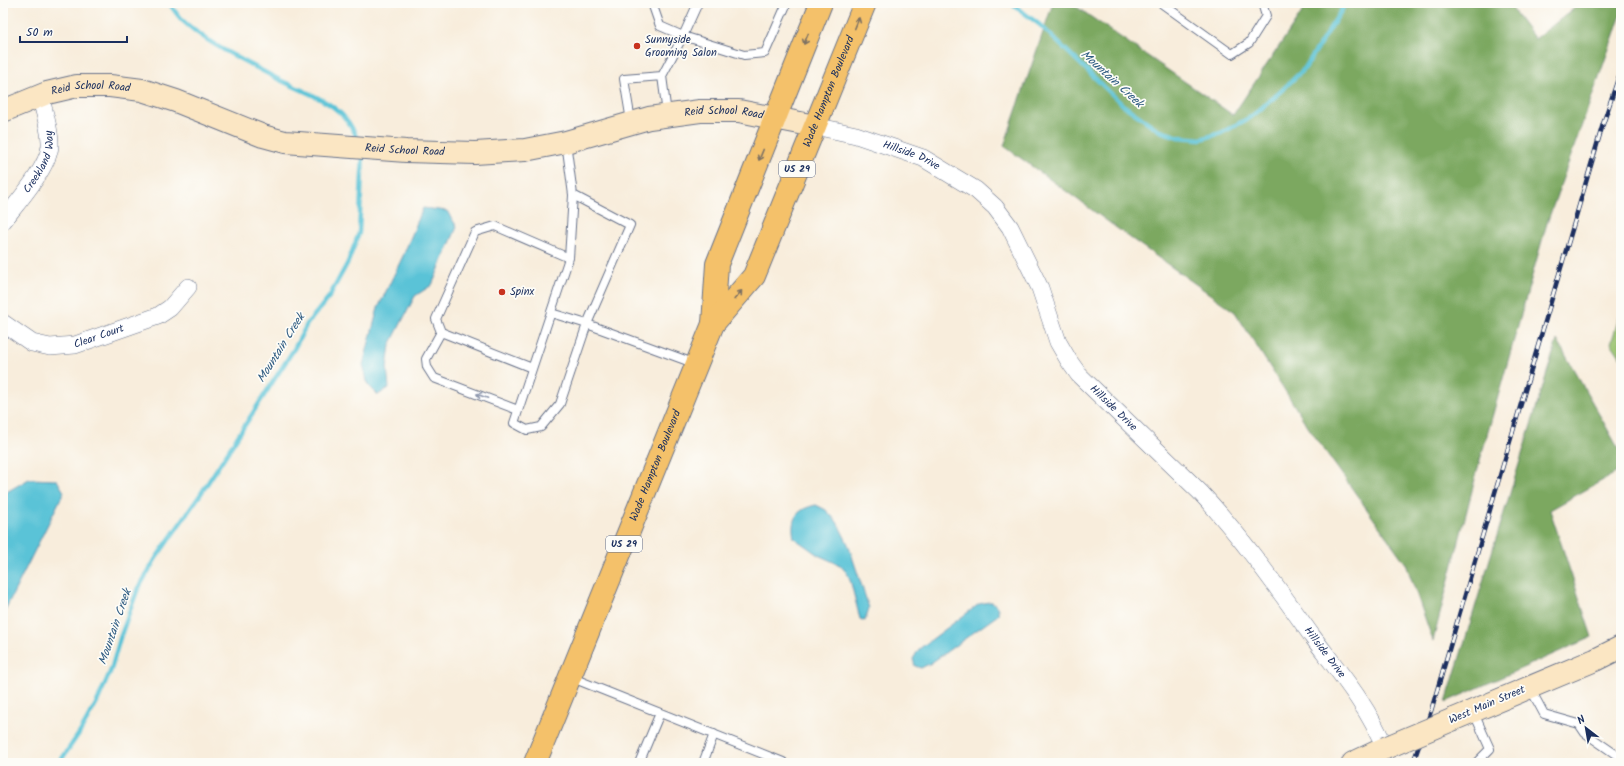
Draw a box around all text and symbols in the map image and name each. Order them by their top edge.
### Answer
one-way arrow [854,17,862,29]
scale bar [20,18,127,44]
text: 50 m [26,23,53,42]
place label: Sunnyside Grooming Salon [645,31,717,62]
street label: Wade Hampton Boulevard [798,33,860,150]
one-way arrow [802,33,810,45]
marker: Sunnyside Grooming Salon [632,41,642,51]
water label: Mountain Creek [1076,46,1149,114]
street label: Reid School Road [49,77,132,101]
street label: Reid School Road [683,102,766,125]
street label: Creekland Way [19,128,59,197]
street label: Hillside Drive [880,136,944,175]
street label: Reid School Road [364,139,445,161]
one-way arrow [756,148,764,160]
road number: US 29 [779,161,815,177]
place label: Spinx [510,283,535,301]
marker: Spinx [497,287,507,297]
one-way arrow [734,289,743,300]
water label: Mountain Creek [252,307,311,387]
street label: Clear Court [71,319,127,354]
street label: Hillside Drive [1085,381,1141,436]
one-way arrow [476,392,488,400]
street label: Wade Hampton Boulevard [625,407,686,524]
road number: US 29 [606,536,642,552]
water label: Mountain Creek [93,584,138,667]
street label: Hillside Drive [1299,623,1350,682]
street label: West Main Street [1446,680,1529,729]
north arrow [1566,708,1606,748]
text: N [1574,711,1589,730]

